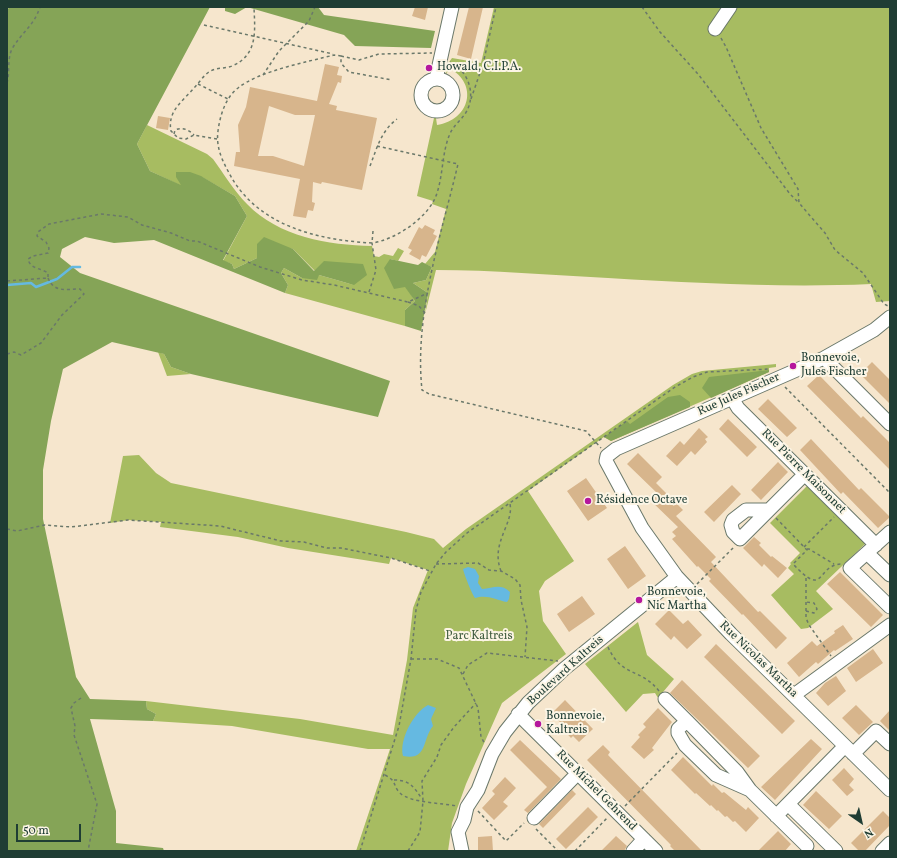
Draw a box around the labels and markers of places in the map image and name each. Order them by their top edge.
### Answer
place label: Howald, C.I.P.A. [437,61,521,75]
marker: Howald, C.I.P.A. [424,63,434,73]
place label: Bonnevoie, Jules Fischer [801,352,867,380]
marker: Bonnevoie, Jules Fischer [788,361,798,371]
place label: Résidence Octave [596,494,687,508]
marker: Résidence Octave [583,496,593,506]
place label: Bonnevoie, Nic Martha [647,586,707,614]
marker: Bonnevoie, Nic Martha [634,595,644,605]
place label: Bonnevoie, Kaltreis [546,710,605,738]
marker: Bonnevoie, Kaltreis [533,719,543,729]

